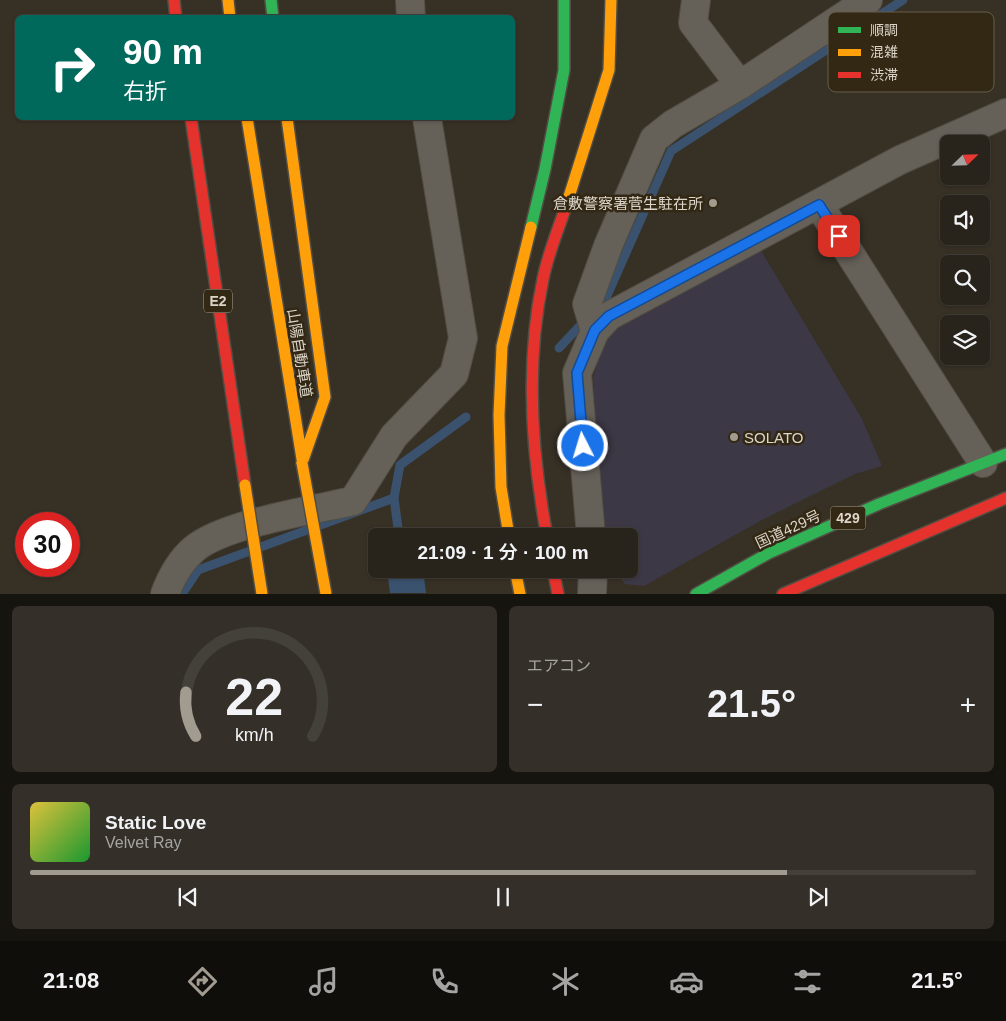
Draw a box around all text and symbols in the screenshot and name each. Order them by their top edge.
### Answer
legend [828,12,994,92]
text: 順調 [870,22,898,38]
text: 90 m [123,32,203,71]
icon: right [40,35,105,100]
text: 混雑 [870,44,898,60]
text: 渋滞 [870,67,898,83]
text: 右折 [123,79,167,104]
north arrow [940,135,990,185]
map controls [940,135,990,365]
place label: 倉敷警察署菅生駐在所 [553,195,703,212]
button: sound [940,195,990,245]
marker: 倉敷警察署菅生駐在所 [707,197,719,209]
pin [818,215,860,257]
icon: arrive [825,222,853,250]
button: search [940,255,990,305]
road number: E2 [204,290,232,312]
street label: 山陽自動車道 [285,307,315,399]
button: layers [940,315,990,365]
position arrow [556,419,608,471]
place label: SOLATO [744,429,803,446]
marker: SOLATO [728,431,740,443]
street label: 国道429号 [753,506,823,552]
road number: 429 [830,506,866,530]
speed limit sign: 30 [15,512,80,577]
text: 21:09 · 1 分 · 100 m [417,542,589,563]
text: エアコン [527,657,591,674]
text: 22 [226,668,283,726]
text: 21.5° [707,683,796,725]
text: − [527,689,543,720]
text: + [960,689,976,720]
text: km/h [235,725,274,745]
text: Static Love [105,812,206,833]
text: Velvet Ray [105,834,181,851]
icon: previous [174,883,202,911]
icon: pause [489,883,517,911]
icon: next [804,883,832,911]
icon: directions [185,964,220,999]
icon: music [306,964,341,999]
icon: phone [427,964,462,999]
icon: climate [548,964,583,999]
icon: car [669,964,704,999]
icon: filters [790,964,825,999]
text: 21:08 [43,968,99,993]
text: 21.5° [911,968,963,993]

